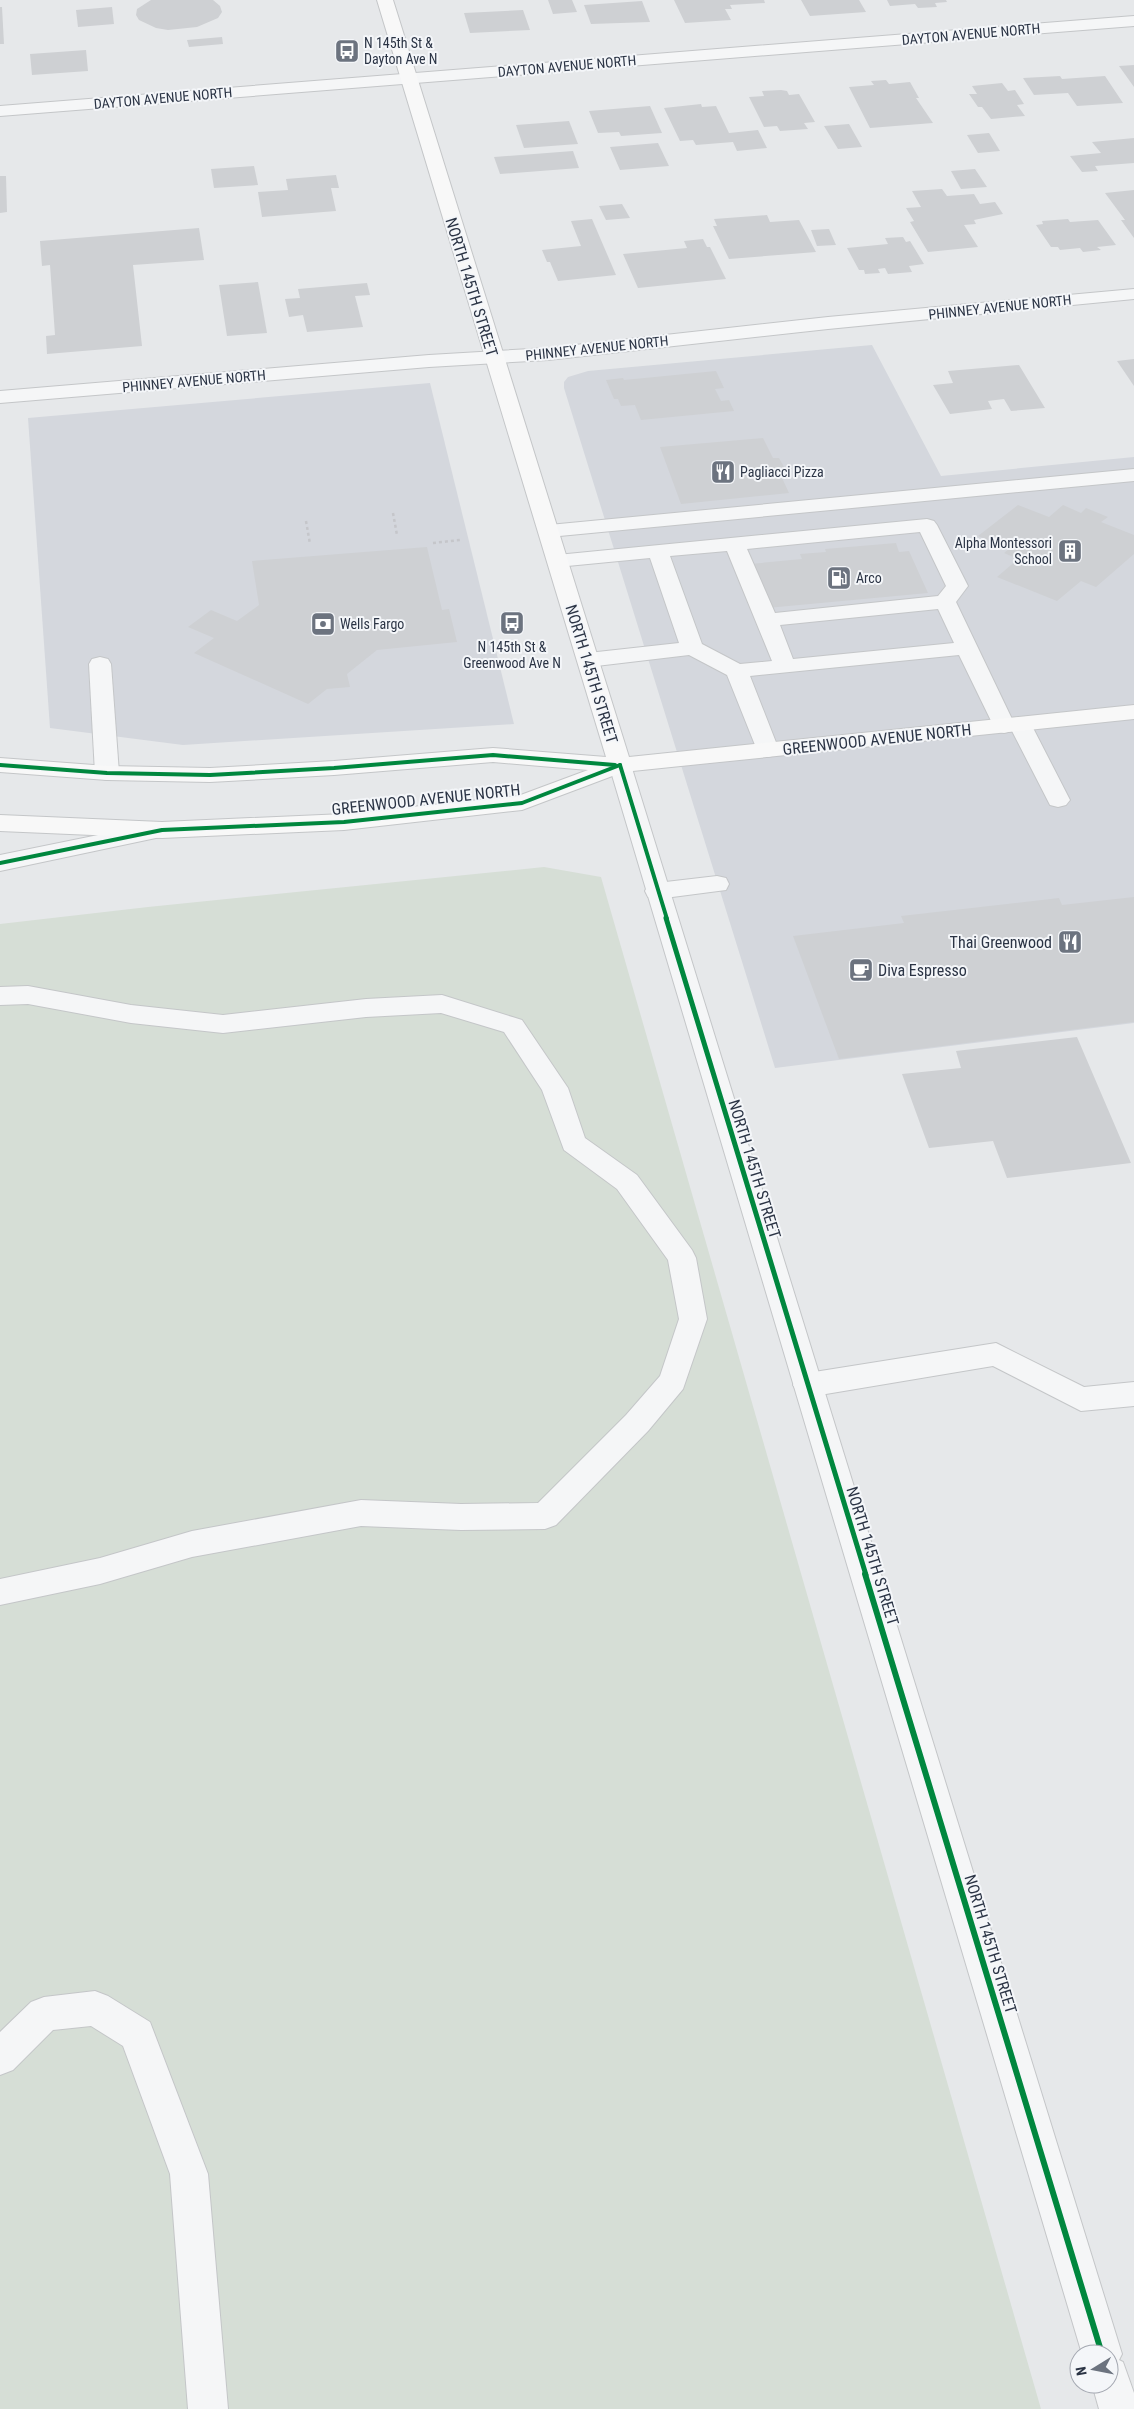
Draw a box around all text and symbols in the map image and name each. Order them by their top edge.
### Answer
street label: DAYTON AVENUE NORTH [901,20,1041,48]
place label: N 145th St & Dayton Ave N [364,35,438,67]
bus stop icon: N 145th St & Dayton Ave N [334,38,360,64]
street label: DAYTON AVENUE NORTH [497,52,637,80]
street label: DAYTON AVENUE NORTH [93,84,233,112]
street label: NORTH 145TH STREET [441,215,502,359]
street label: PHINNEY AVENUE NORTH [928,292,1072,322]
street label: PHINNEY AVENUE NORTH [525,333,669,363]
street label: PHINNEY AVENUE NORTH [122,367,266,395]
restaurant icon: Pagliacci Pizza [710,459,736,485]
place label: Pagliacci Pizza [740,464,824,480]
place label: Alpha Montessori School [955,535,1052,567]
building icon: Alpha Montessori School [1057,538,1083,564]
fuel station icon: Arco [826,565,852,591]
place label: Arco [856,570,882,586]
street label: NORTH 145TH STREET [561,602,622,746]
bus stop icon: N 145th St & Greenwood Ave N [499,610,525,636]
bank icon: Wells Fargo [310,611,336,637]
place label: Wells Fargo [340,616,404,632]
place label: N 145th St & Greenwood Ave N [463,639,561,671]
street label: GREENWOOD AVENUE NORTH [782,720,972,759]
street label: GREENWOOD AVENUE NORTH [331,780,521,819]
restaurant icon: Thai Greenwood [1057,929,1083,955]
place label: Thai Greenwood [950,933,1052,952]
cafe icon: Diva Espresso [848,957,874,983]
place label: Diva Espresso [878,961,967,980]
street label: NORTH 145TH STREET [724,1097,785,1241]
street label: NORTH 145TH STREET [842,1484,903,1628]
street label: NORTH 145TH STREET [960,1872,1021,2016]
north arrow [1069,2344,1119,2394]
text: N [1073,2366,1090,2377]

